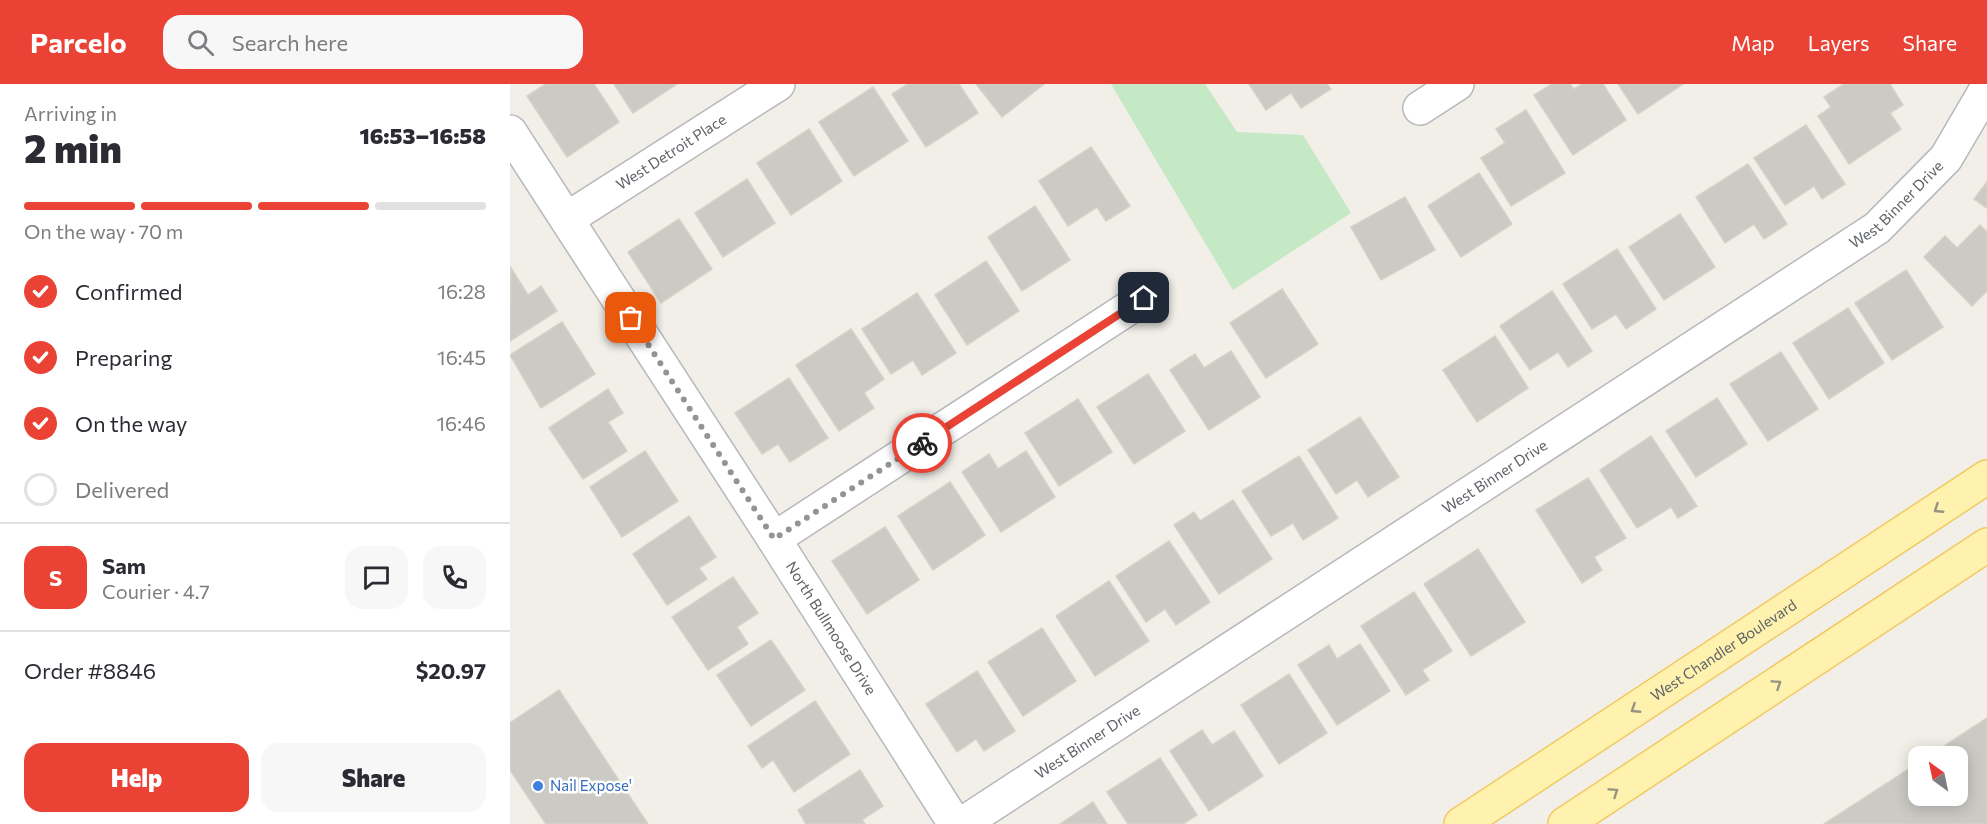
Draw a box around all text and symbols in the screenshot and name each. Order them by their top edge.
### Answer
search box [163,15,583,69]
text: Parcelo [30,25,127,59]
icon: search [184,26,217,59]
text: Search here [232,29,348,56]
text: Map [1731,30,1775,55]
text: Layers [1808,30,1870,55]
text: Share [1903,30,1957,55]
text: Arriving in [24,101,117,125]
street label: West Detroit Place [613,109,729,193]
text: 16:53–16:58 [359,122,486,149]
text: 2 min [24,123,122,171]
street label: West Binner Drive [1846,156,1947,252]
text: On the way · 70 m [24,219,183,243]
pin [1118,272,1169,323]
icon: check [24,275,57,308]
text: Confirmed [75,278,182,305]
text: 16:28 [437,279,486,303]
icon: home [1127,281,1160,314]
pin [605,292,656,343]
icon: bag [614,301,647,334]
icon: check [24,341,57,374]
text: Preparing [75,344,172,371]
text: 16:45 [437,345,486,369]
icon: check [24,407,57,440]
text: On the way [75,410,187,437]
text: 16:46 [436,411,486,435]
courier [892,413,952,473]
icon: bike [906,427,939,460]
street label: West Binner Drive [1438,435,1550,517]
text: Delivered [75,476,169,503]
one-way arrow [1934,502,1945,513]
button: chat [345,546,408,609]
button: phone [423,546,486,609]
text: Sam [102,552,146,579]
street label: North Bullmoose Drive [783,558,881,698]
text: S [49,564,62,591]
text: Courier · 4.7 [102,579,210,603]
street label: West Chandler Boulevard [1647,595,1800,704]
text: Order #8846 [24,657,156,684]
text: $20.97 [416,657,486,684]
one-way arrow [1770,680,1781,691]
street label: West Binner Drive [1031,700,1143,782]
one-way arrow [1631,702,1642,713]
button: Help [24,743,249,812]
button: Share [261,743,486,812]
north arrow [1908,746,1968,806]
map controls [1908,746,1968,806]
place label: Nail Expose' [550,776,632,794]
marker: Nail Expose' [531,779,545,793]
one-way arrow [1608,787,1618,799]

